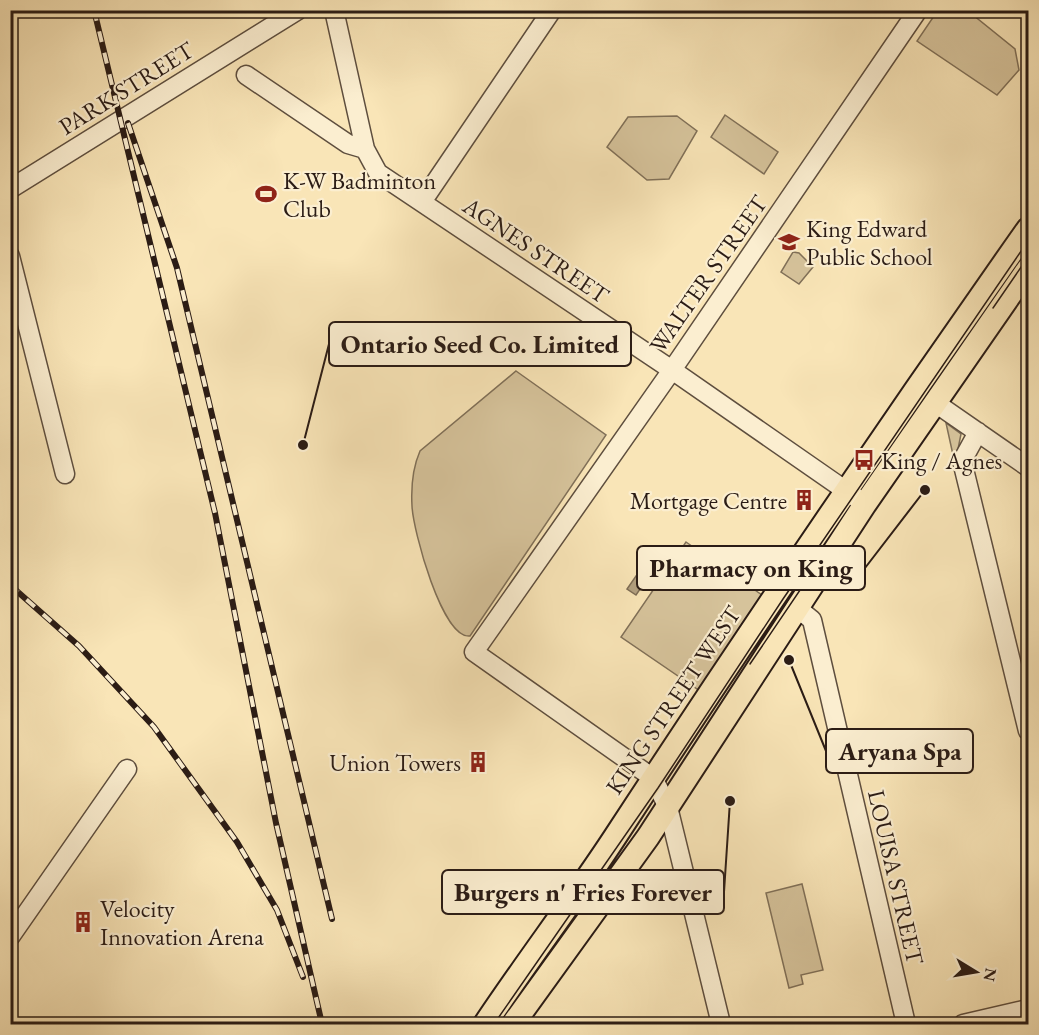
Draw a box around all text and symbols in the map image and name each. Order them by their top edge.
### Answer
street label: PARK STREET [53,34,200,142]
place label: K-W Badminton Club [283,165,436,224]
sports icon: K-W Badminton Club [254,182,278,206]
street label: WALTER STREET [642,188,774,359]
street label: AGNES STREET [456,189,616,311]
place label: King Edward Public School [806,213,933,272]
school or university icon: King Edward Public School [777,230,801,254]
callout: Ontario Seed Co. Limited [329,322,631,366]
text: Ontario Seed Co. Limited [341,327,620,361]
place label: King / Agnes [881,445,1002,476]
bus stop icon: King / Agnes [852,448,876,472]
place label: Mortgage Centre [630,485,787,516]
building icon: Mortgage Centre [792,488,816,512]
callout: Pharmacy on King [637,546,865,590]
text: Pharmacy on King [649,551,854,585]
street label: KING STREET WEST [598,599,748,800]
callout: Aryana Spa [826,729,973,773]
text: Aryana Spa [837,734,962,768]
place label: Union Towers [329,747,461,778]
building icon: Union Towers [466,750,490,774]
street label: LOUISA STREET [861,787,931,968]
callout: Burgers n' Fries Forever [442,870,724,914]
text: Burgers n' Fries Forever [454,875,712,909]
place label: Velocity Innovation Arena [100,893,264,952]
building icon: Velocity Innovation Arena [71,910,95,934]
north arrow [946,942,1006,1002]
text: N [979,966,1002,983]

